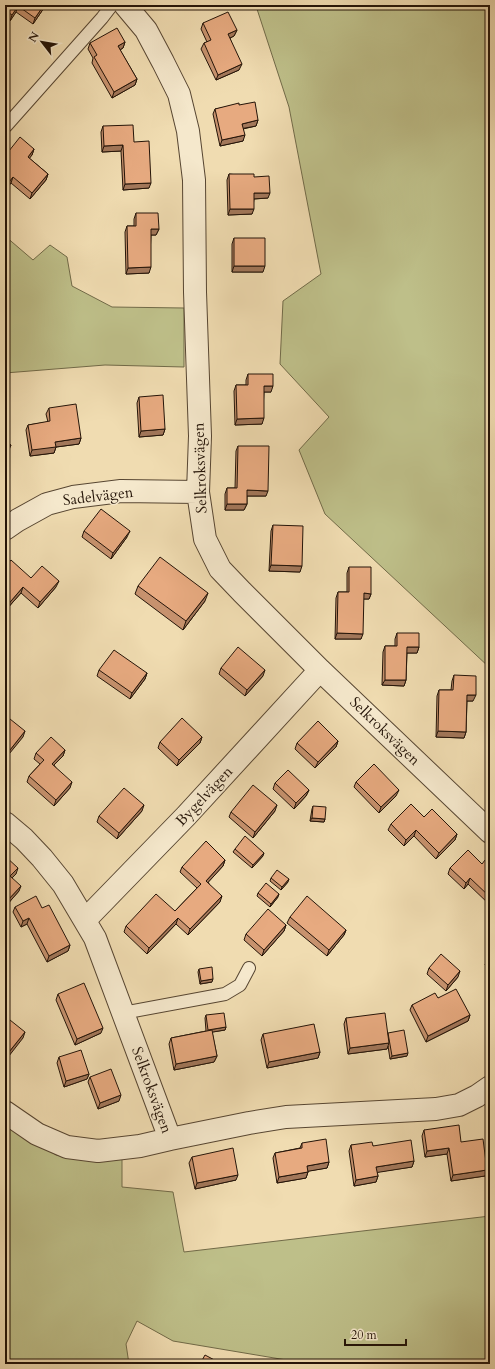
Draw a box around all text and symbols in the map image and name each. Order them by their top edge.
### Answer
north arrow [22,22,62,62]
text: N [25,29,43,45]
street label: Selkroksvägen [188,422,212,514]
street label: Sadelvägen [62,482,135,510]
street label: Selkroksvägen [345,692,425,770]
street label: Bygelvägen [171,761,237,830]
street label: Selkroksvägen [127,1044,177,1136]
scale bar [345,1321,406,1347]
text: 20 m [351,1327,378,1343]

